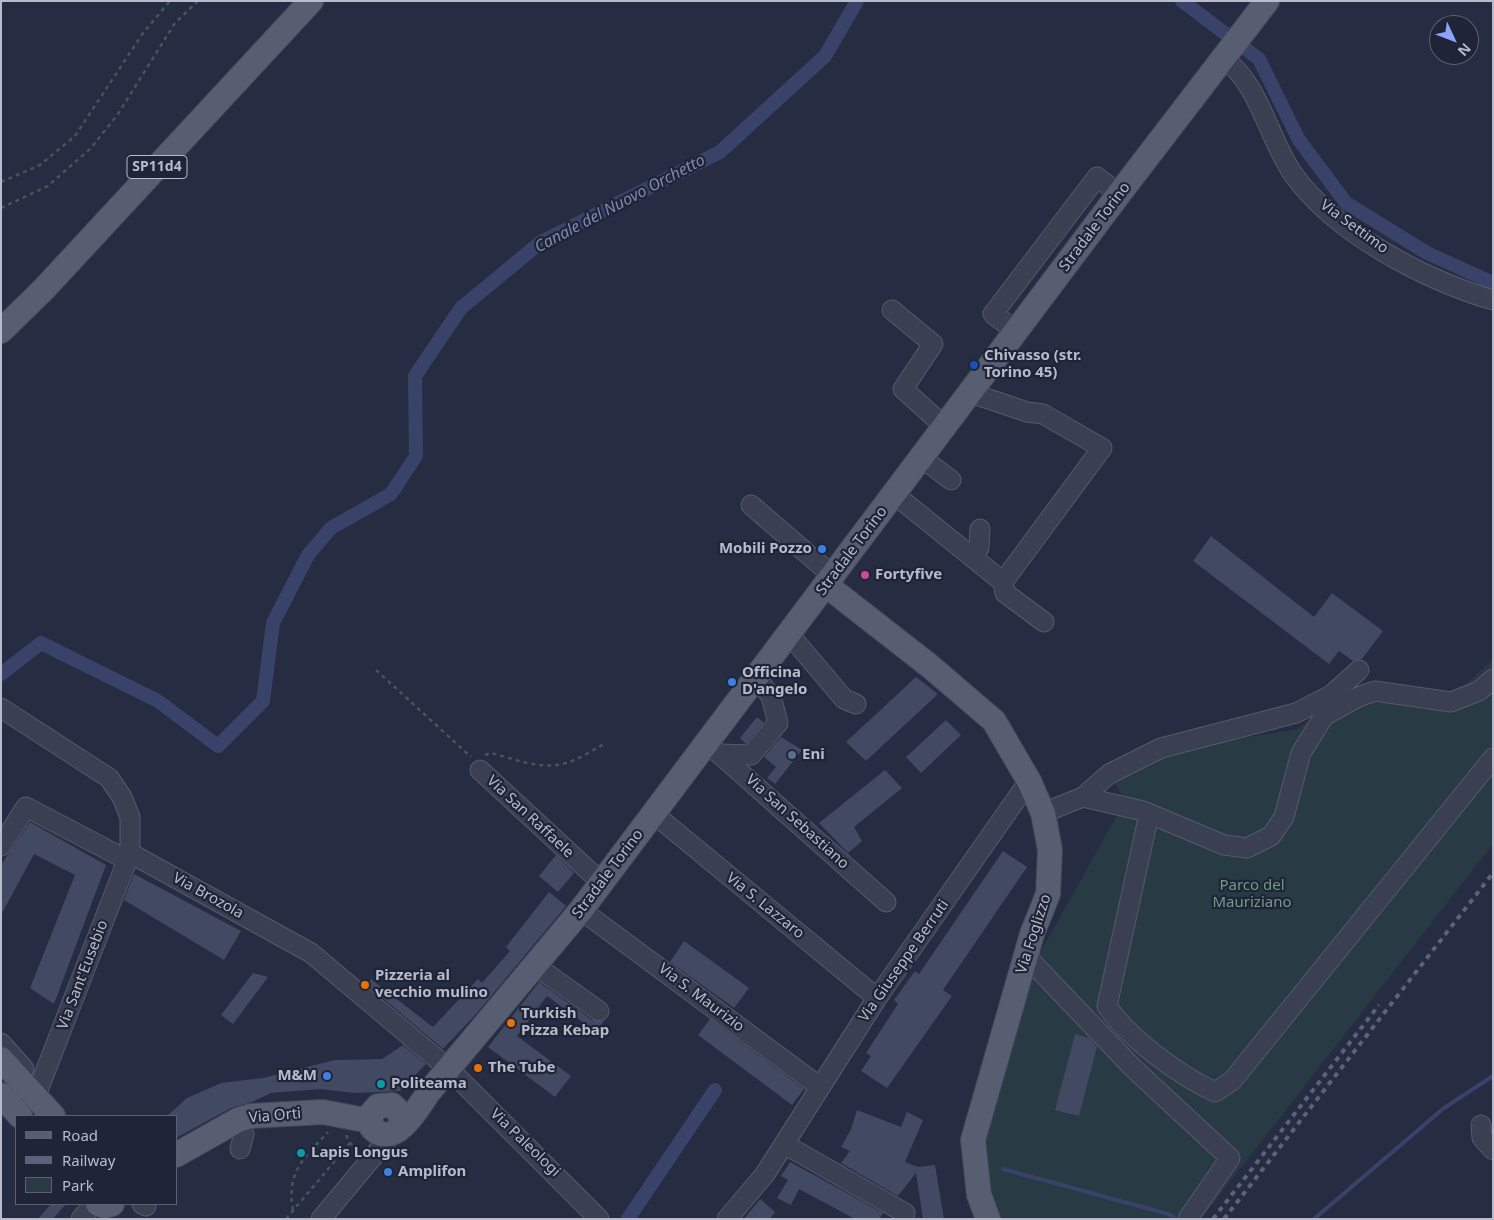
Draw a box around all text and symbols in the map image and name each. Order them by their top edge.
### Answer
north arrow [1429,15,1479,65]
text: N [1454,39,1475,61]
water label: Canale del Nuovo Orchetto [532,151,708,257]
road number: SP11d4 [127,156,187,178]
street label: Stradale Torino [1056,179,1134,275]
street label: Via Settimo [1316,196,1392,258]
place label: Chivasso (str. Torino 45) [984,347,1081,382]
marker: Chivasso (str. Torino 45) [968,359,980,371]
street label: Stradale Torino [813,503,891,599]
place label: Mobili Pozzo [719,540,812,558]
marker: Mobili Pozzo [816,543,828,555]
place label: Fortyfive [875,566,942,584]
marker: Fortyfive [859,569,871,581]
place label: Officina D'angelo [742,664,807,699]
marker: Officina D'angelo [726,676,738,688]
place label: Eni [802,746,825,764]
marker: Eni [786,749,798,761]
street label: Via San Sebastiano [742,771,852,873]
street label: Via San Raffaele [483,772,577,862]
street label: Stradale Torino [569,826,647,922]
street label: Via Brozola [169,869,247,923]
street label: Via S. Lazzaro [722,869,808,943]
park label: Parco del Mauriziano [1212,877,1292,912]
street label: Via Foglizzo [1013,892,1055,976]
street label: Via Giuseppe Berruti [855,897,953,1025]
street label: Via Sant'Eusebio [54,918,112,1032]
street label: Via S. Maurizio [655,960,747,1036]
place label: Pizzeria al vecchio mulino [375,967,488,1002]
marker: Pizzeria al vecchio mulino [359,979,371,991]
place label: Turkish Pizza Kebap [521,1005,609,1040]
marker: Turkish Pizza Kebap [505,1017,517,1029]
place label: The Tube [488,1059,555,1077]
marker: The Tube [472,1062,484,1074]
place label: M&M [277,1067,317,1085]
marker: M&M [321,1070,333,1082]
place label: Politeama [391,1075,467,1093]
marker: Politeama [375,1078,387,1090]
street label: Via Orti [248,1105,302,1127]
street label: Via Paleologi [486,1105,564,1181]
legend [15,1115,178,1205]
text: Road [62,1125,98,1145]
place label: Lapis Longus [311,1144,408,1162]
marker: Lapis Longus [295,1147,307,1159]
text: Railway [62,1150,115,1170]
place label: Amplifon [398,1163,466,1181]
marker: Amplifon [382,1166,394,1178]
text: Park [62,1175,94,1195]

